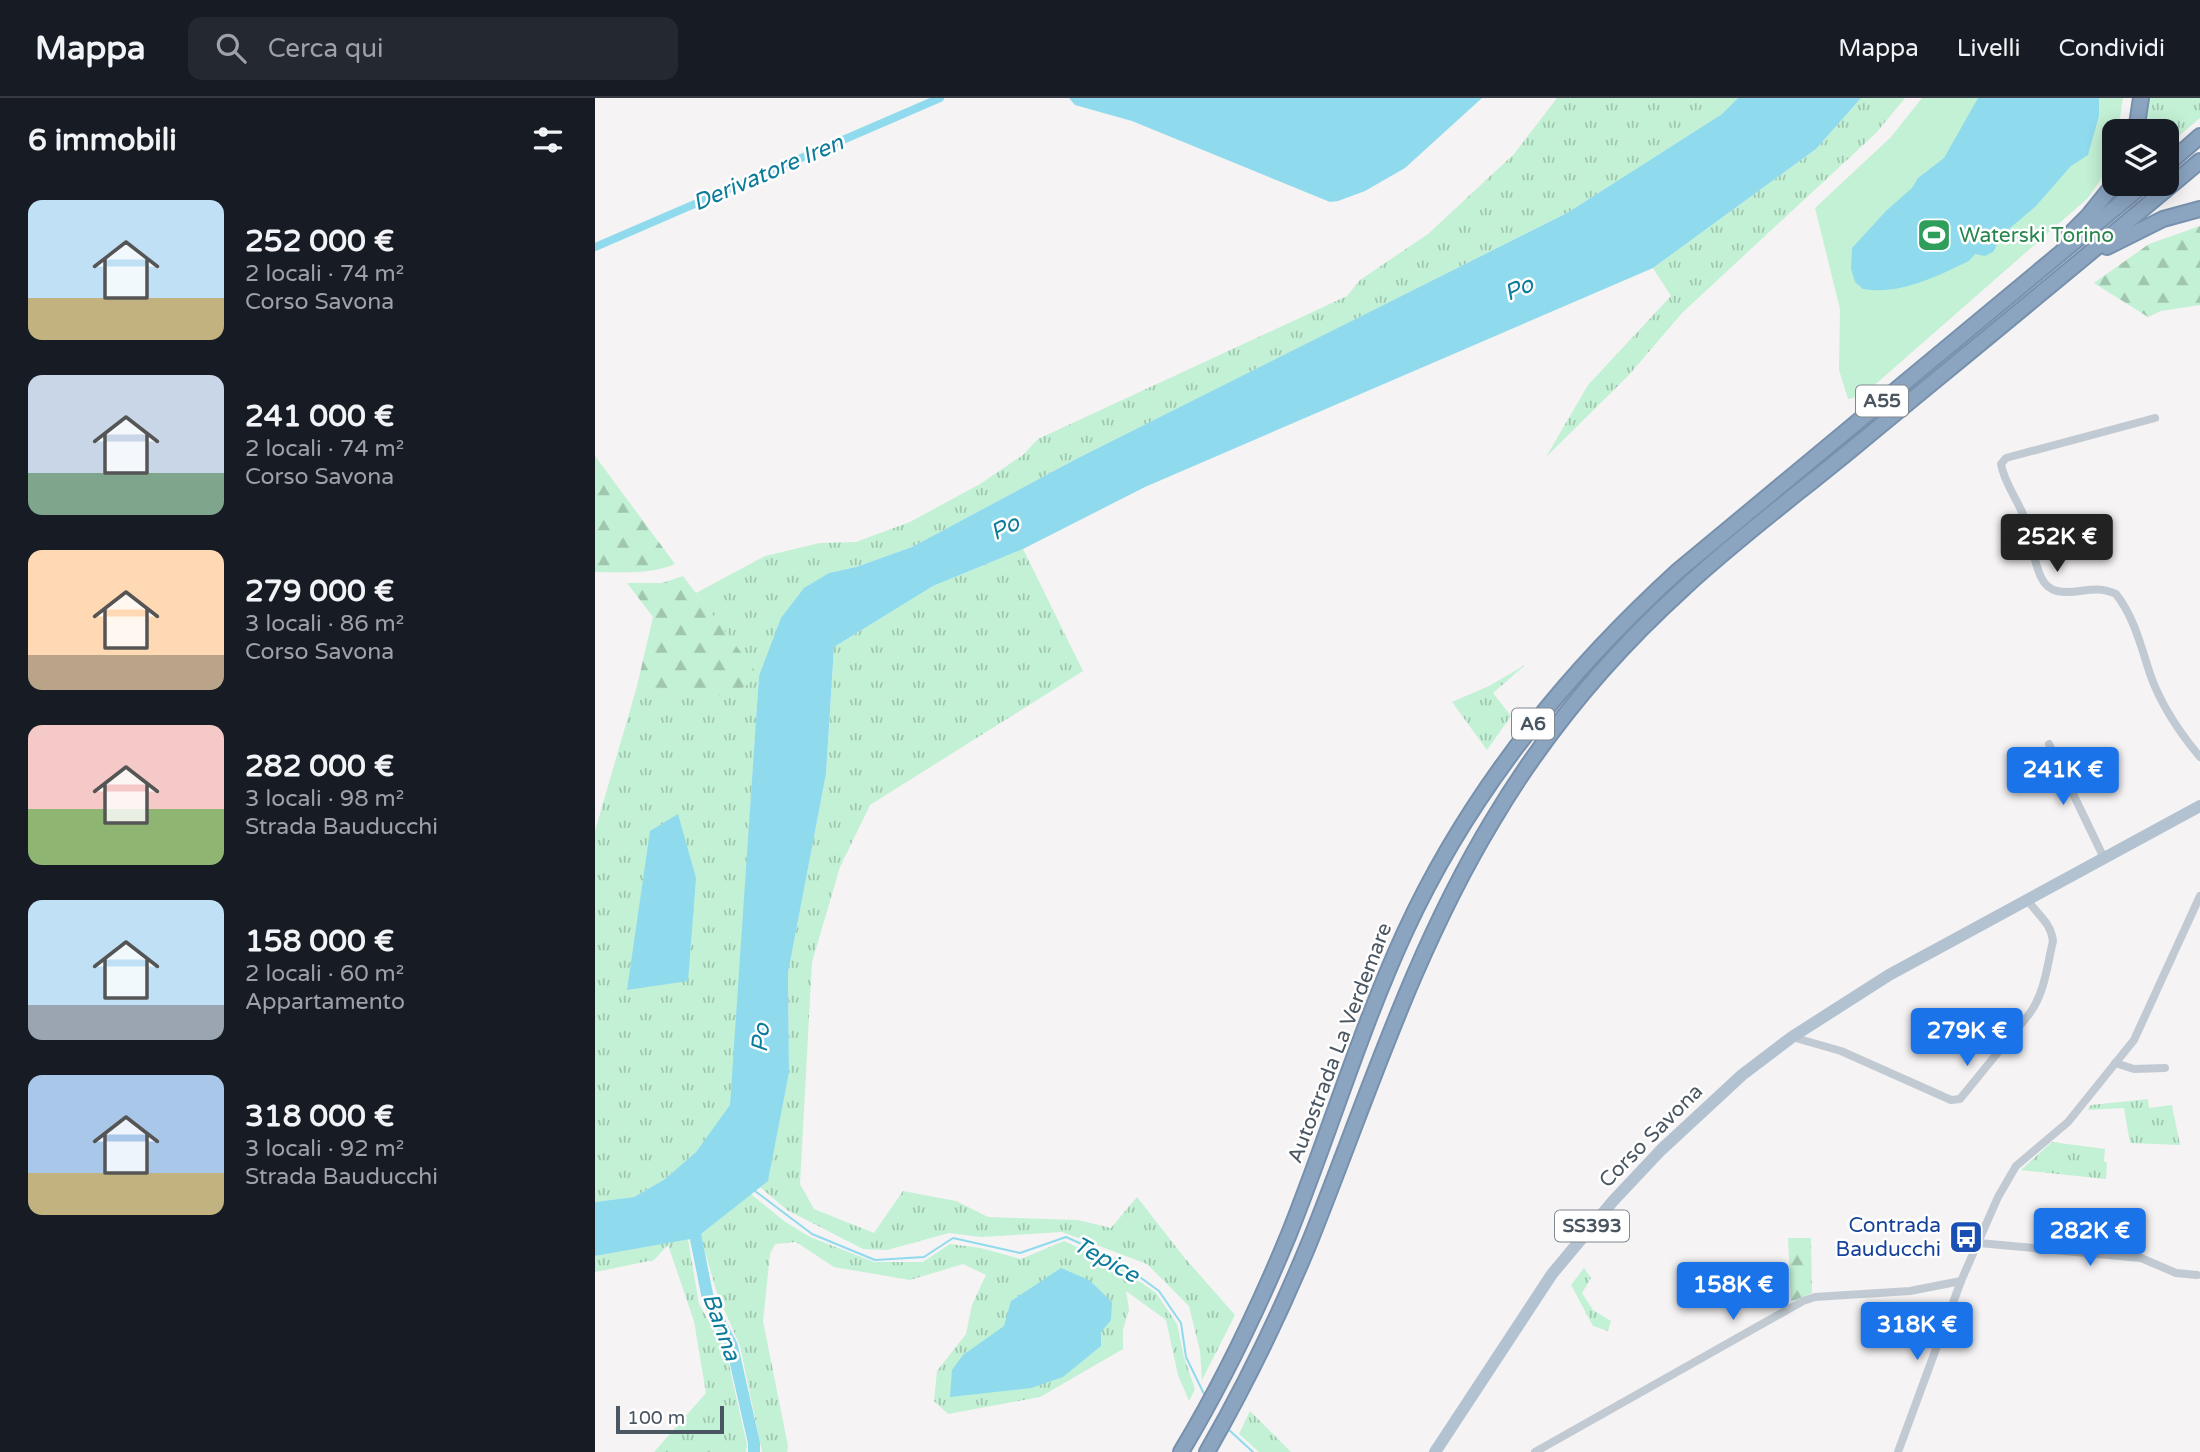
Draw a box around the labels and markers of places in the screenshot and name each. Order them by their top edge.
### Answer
sports icon: Waterski Torino [1915,216,1953,254]
place label: Waterski Torino [1959,223,2114,248]
pin: 252K € [2000,514,2114,574]
pin: 241K € [2006,748,2120,807]
pin: 279K € [1910,1009,2024,1068]
pin: 282K € [2033,1208,2147,1268]
place label: Contrada Bauducchi [1836,1213,1941,1262]
bus stop icon: Contrada Bauducchi [1947,1218,1985,1256]
pin: 158K € [1676,1262,1790,1322]
pin: 318K € [1860,1302,1974,1362]

